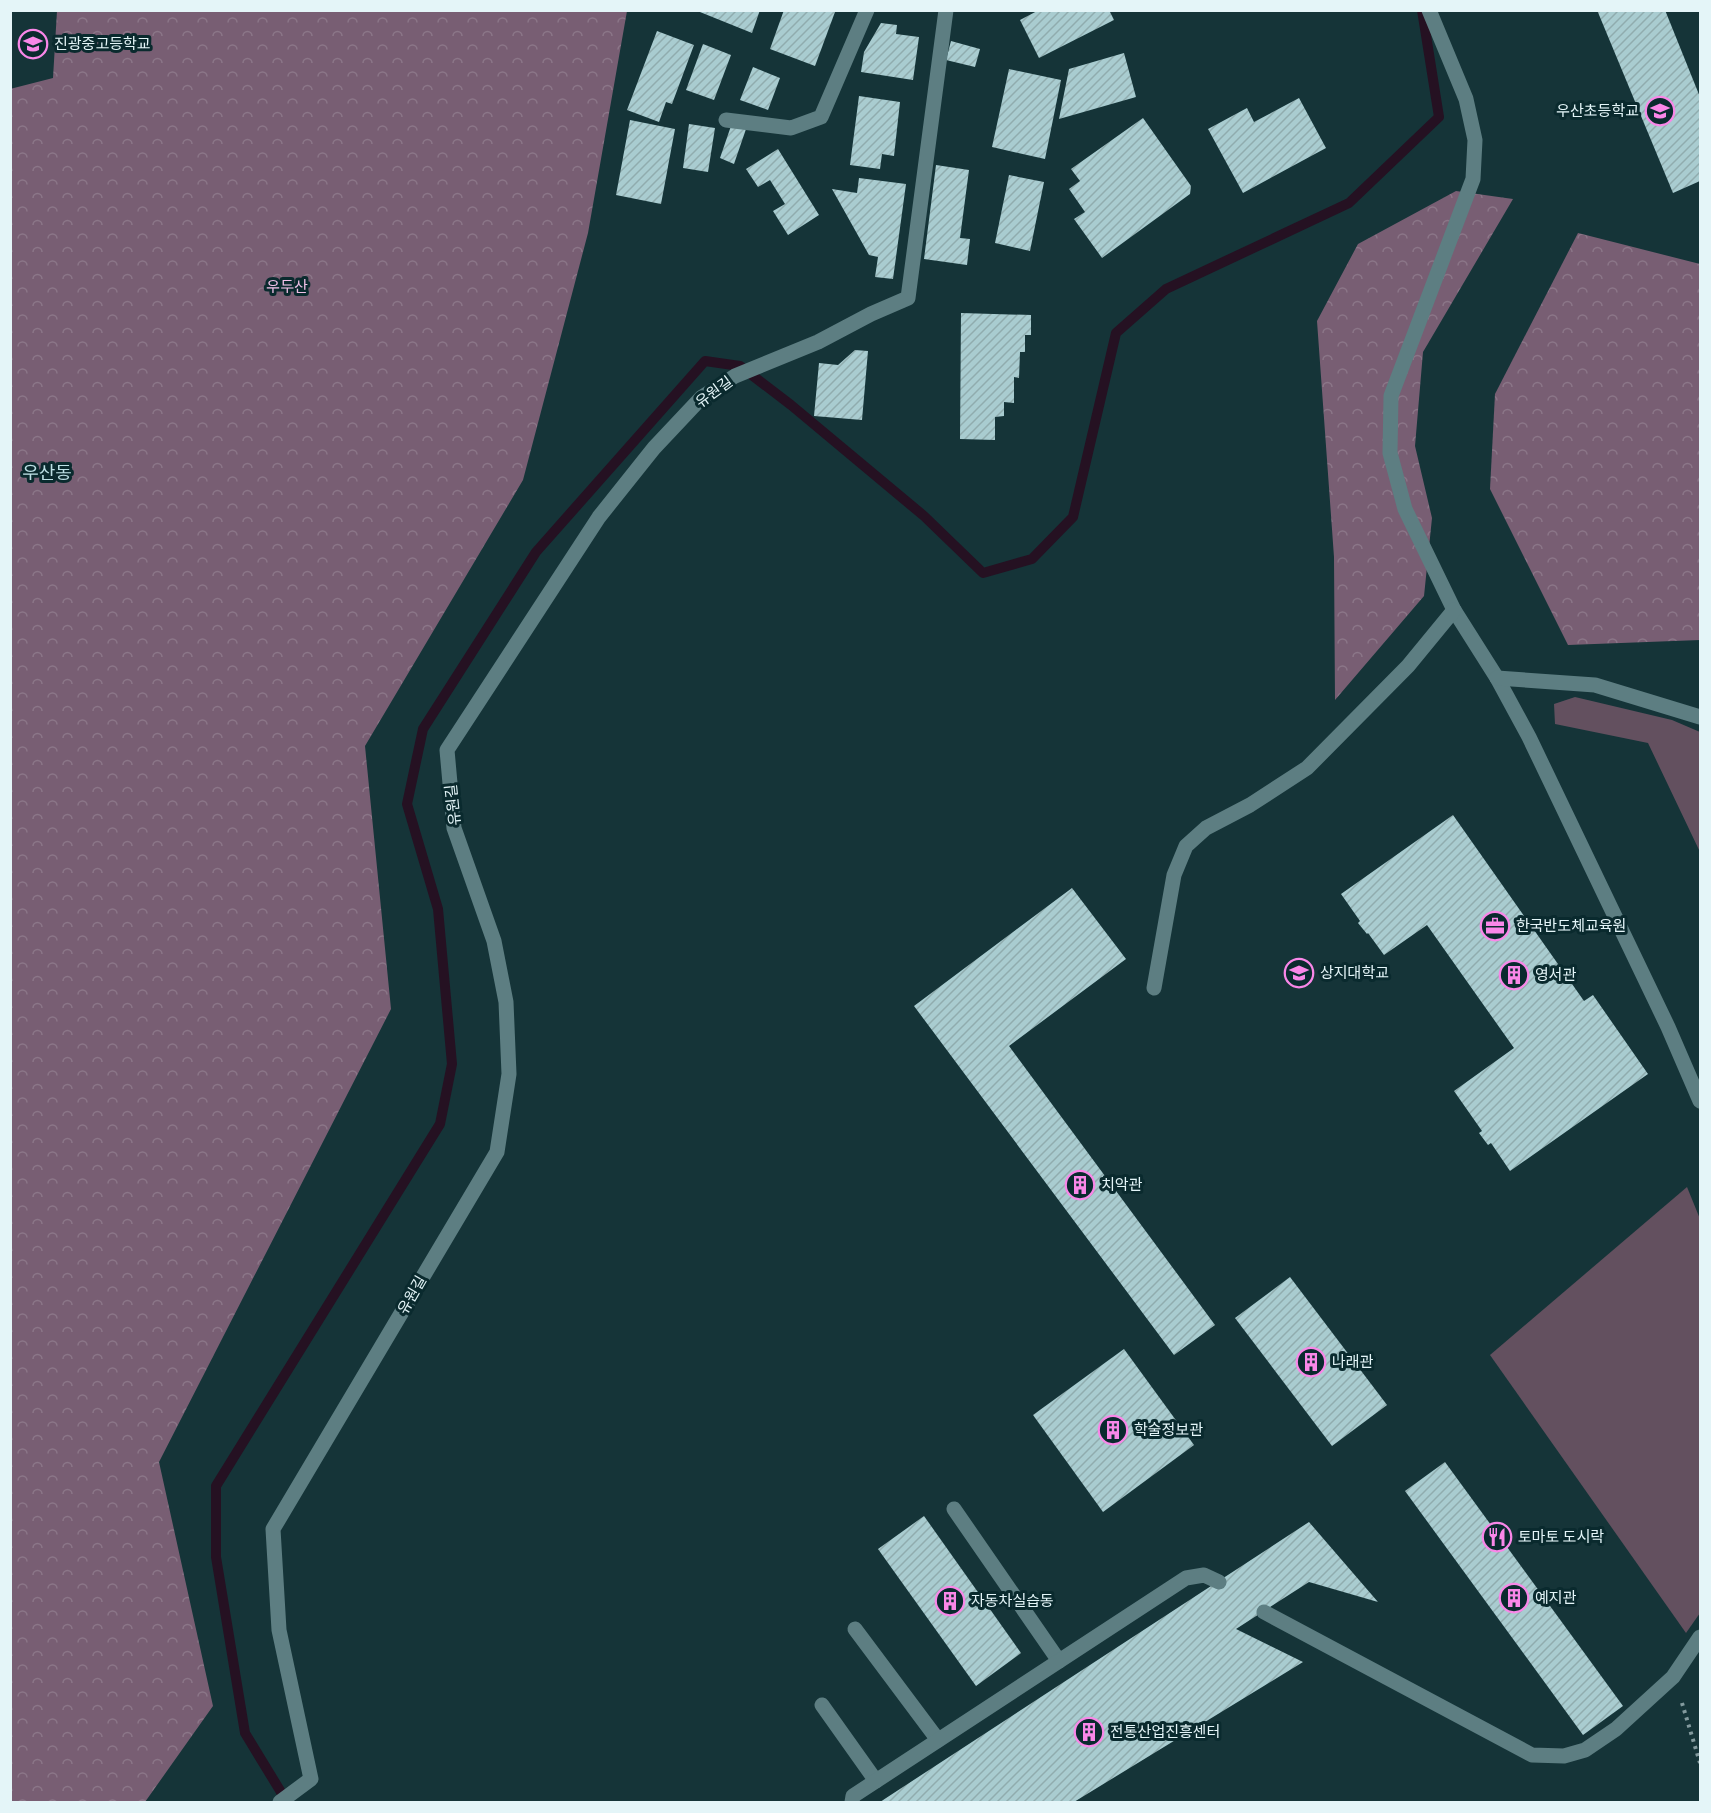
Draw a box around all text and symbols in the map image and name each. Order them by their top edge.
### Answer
school or university icon: 진광중고등학교 [17,28,49,60]
place label: 진광중고등학교 [54,35,151,52]
school or university icon: 우산초등학교 [1644,95,1676,127]
place label: 우산초등학교 [1556,102,1639,119]
park label: 우두산 [266,278,308,295]
street label: 유원길 [692,373,735,411]
district label: 우산동 [22,462,72,482]
street label: 유원길 [442,784,463,827]
office icon: 한국반도체교육원 [1479,910,1511,942]
place label: 한국반도체교육원 [1516,917,1626,934]
school or university icon: 상지대학교 [1283,957,1315,989]
building icon: 영서관 [1498,959,1530,991]
place label: 상지대학교 [1320,964,1389,981]
place label: 영서관 [1535,966,1577,983]
building icon: 치악관 [1064,1169,1096,1201]
place label: 치악관 [1101,1176,1143,1193]
street label: 유원길 [394,1273,429,1317]
building icon: 나래관 [1295,1346,1327,1378]
place label: 나래관 [1332,1353,1374,1370]
building icon: 학술정보관 [1097,1414,1129,1446]
place label: 학술정보관 [1134,1421,1203,1438]
restaurant icon: 토마토 도시락 [1481,1521,1513,1553]
place label: 토마토 도시락 [1518,1528,1604,1545]
building icon: 예지관 [1498,1582,1530,1614]
building icon: 자동차실습동 [934,1585,966,1617]
place label: 예지관 [1535,1589,1577,1606]
place label: 자동차실습동 [971,1592,1054,1609]
building icon: 전통산업진흥센터 [1073,1716,1105,1748]
place label: 전통산업진흥센터 [1110,1723,1220,1740]

